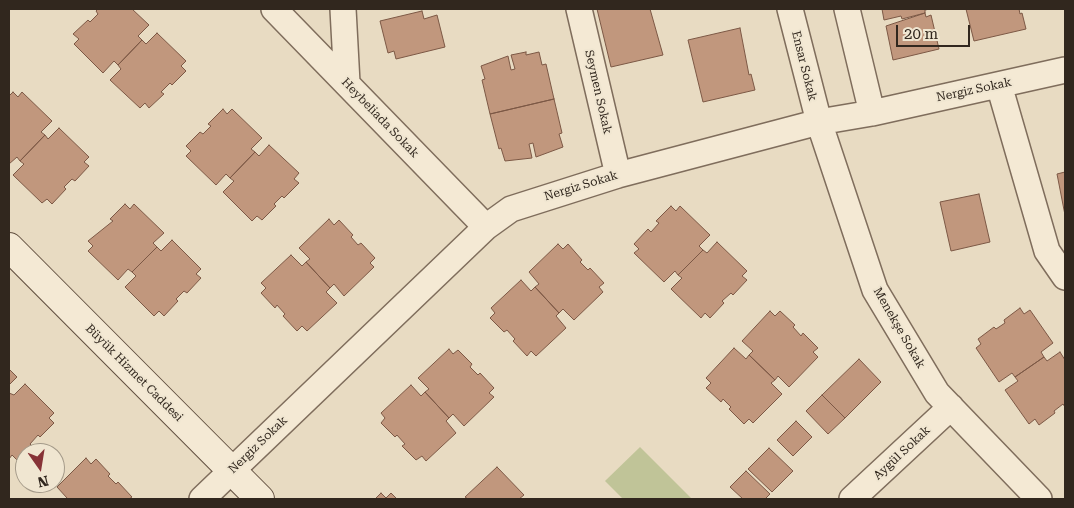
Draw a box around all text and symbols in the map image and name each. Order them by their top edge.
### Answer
scale bar [899,15,973,47]
text: 20 m [904,25,938,43]
street label: Ensar Sokak [788,29,820,103]
street label: Seymen Sokak [581,49,615,135]
street label: Heybeliada Sokak [338,75,422,161]
street label: Nergiz Sokak [935,75,1013,105]
street label: Nergiz Sokak [542,168,620,204]
street label: Menekşe Sokak [870,285,928,371]
street label: Büyük Hizmet Caddesi [82,321,186,425]
street label: Nergiz Sokak [225,413,291,477]
street label: Aygül Sokak [871,423,933,483]
north arrow [15,443,65,493]
text: N [36,473,50,491]

